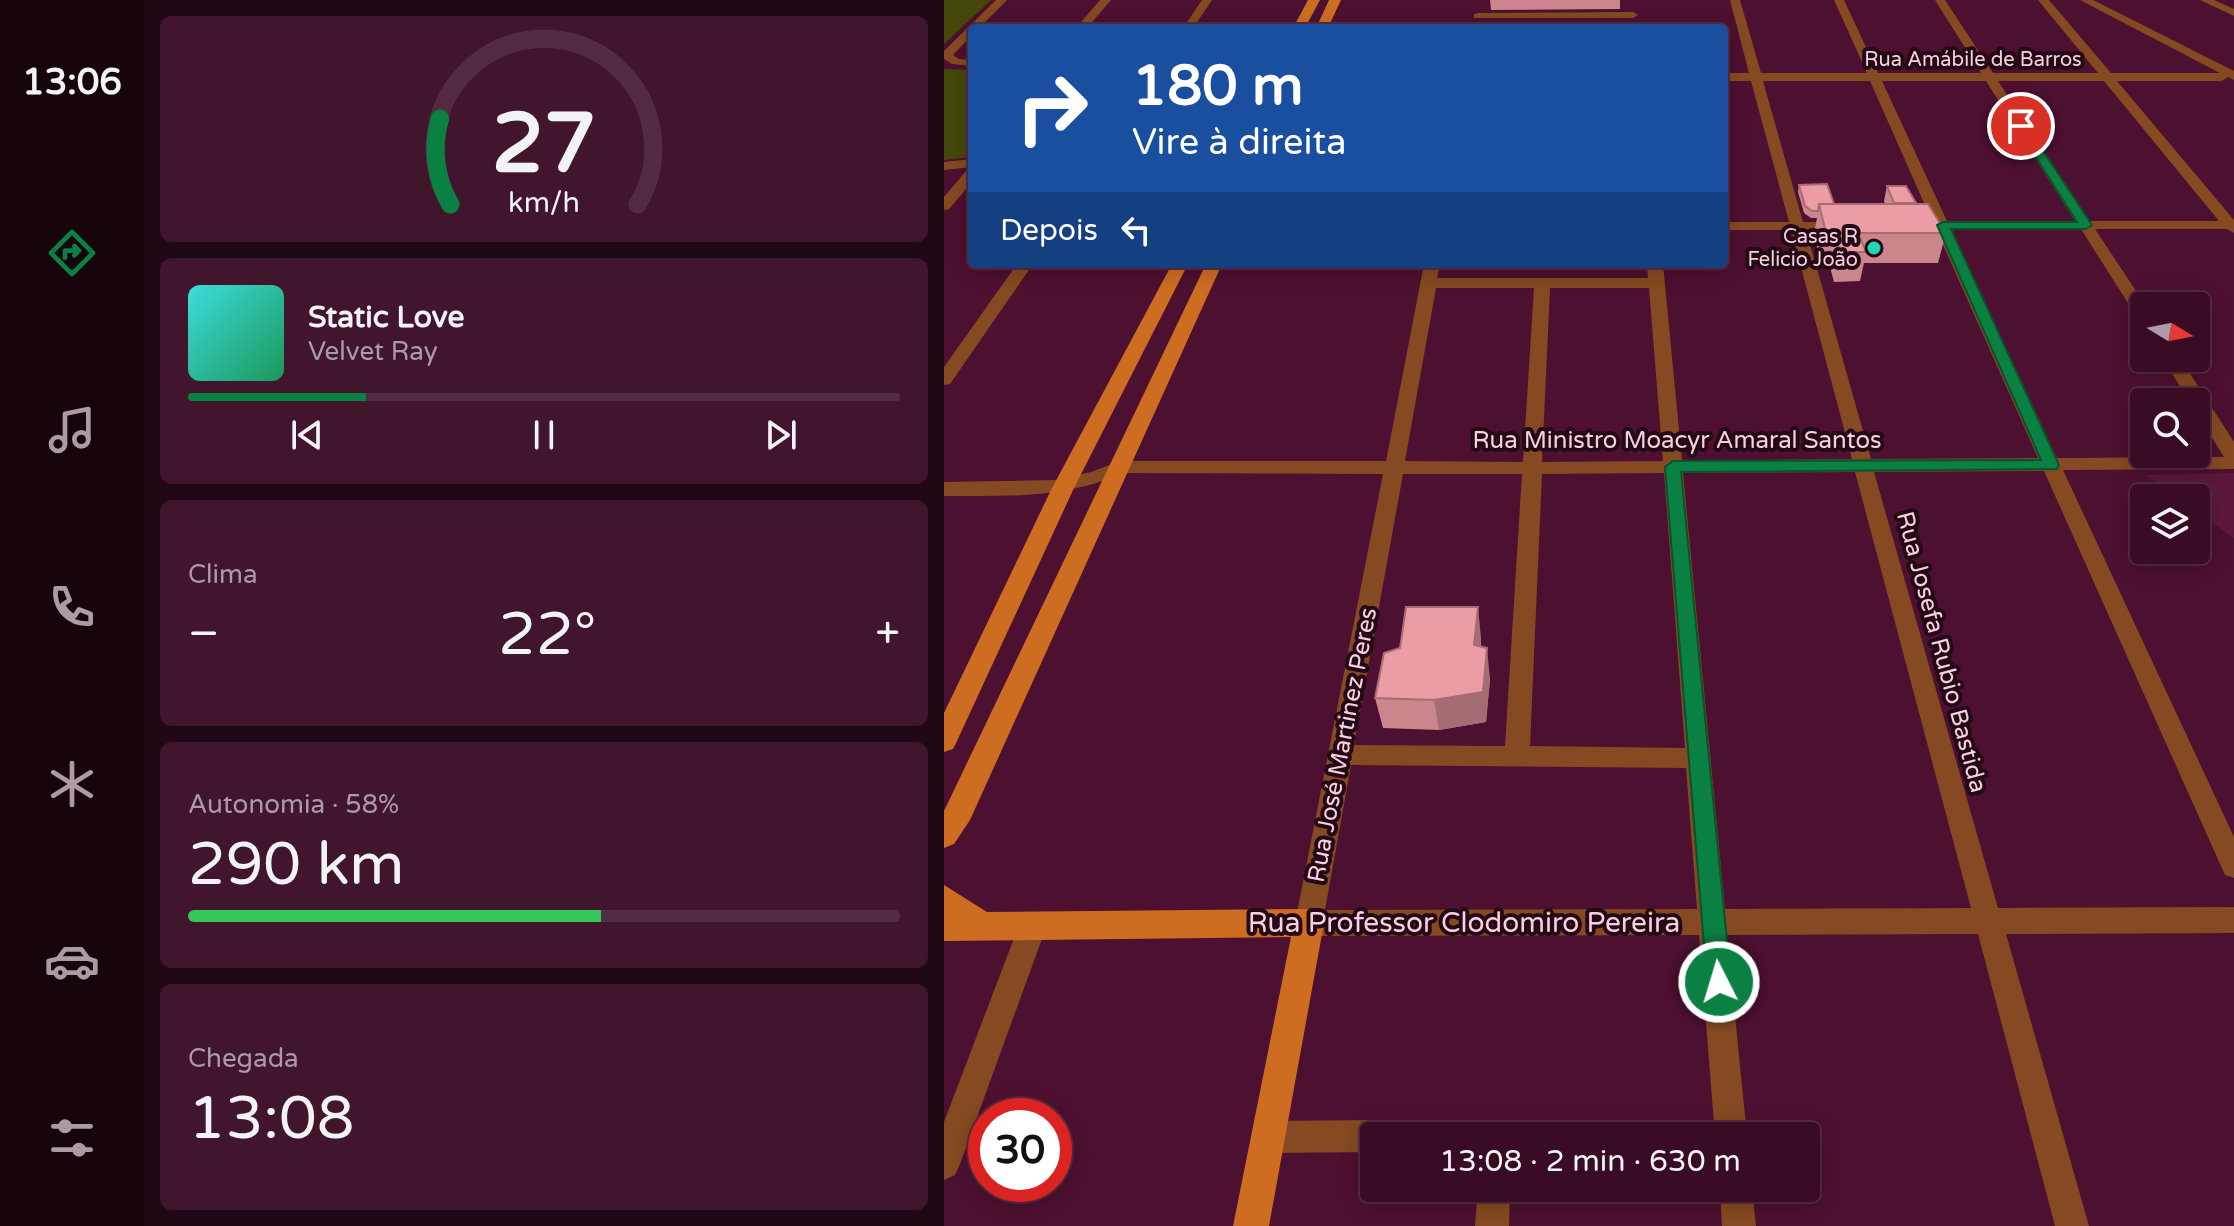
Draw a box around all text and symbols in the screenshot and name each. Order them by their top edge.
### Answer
street label: Rua Amábile de Barros [1864,48,2082,72]
text: 180 m [1132,53,1303,120]
icon: right [1000,56,1104,160]
text: 13:06 [22,61,122,104]
pin [1987,92,2055,160]
text: 27 [492,95,596,195]
icon: arrive [1999,104,2043,148]
text: Vire à direita [1132,121,1346,164]
text: km/h [508,186,580,220]
icon: left [1114,208,1158,252]
text: Depois [1000,212,1098,249]
icon: directions [44,225,100,281]
place label: Casas R Felicio João [1747,225,1858,272]
marker: Casas R Felicio João [1865,239,1883,257]
north arrow [2130,292,2210,372]
map controls [2130,292,2210,564]
text: Static Love [308,299,464,336]
text: Velvet Ray [308,336,438,367]
button: search [2130,388,2210,468]
icon: music [44,402,100,458]
icon: previous [285,413,329,457]
icon: pause [522,413,566,457]
icon: next [759,413,803,457]
street label: Rua Ministro Moacyr Amaral Santos [1472,426,1882,455]
button: layers [2130,484,2210,564]
street label: Rua Josefa Rubio Bastida [1890,508,1993,796]
text: Clima [188,559,258,590]
icon: phone [44,579,100,635]
text: 22° [498,599,596,671]
street label: Rua José Martinez Peres [1302,605,1383,885]
text: − [188,608,219,661]
text: + [875,608,900,661]
icon: climate [44,756,100,812]
text: Autonomia · 58% [188,789,399,820]
text: 290 km [188,829,404,901]
street label: Rua Professor Clodomiro Pereira [1248,906,1680,940]
icon: car [44,933,100,989]
position arrow [1677,940,1761,1024]
text: Chegada [188,1043,299,1074]
text: 13:08 [188,1083,354,1155]
speed limit sign: 30 [968,1098,1072,1202]
icon: filters [44,1110,100,1166]
text: 13:08 · 2 min · 630 m [1439,1143,1741,1180]

